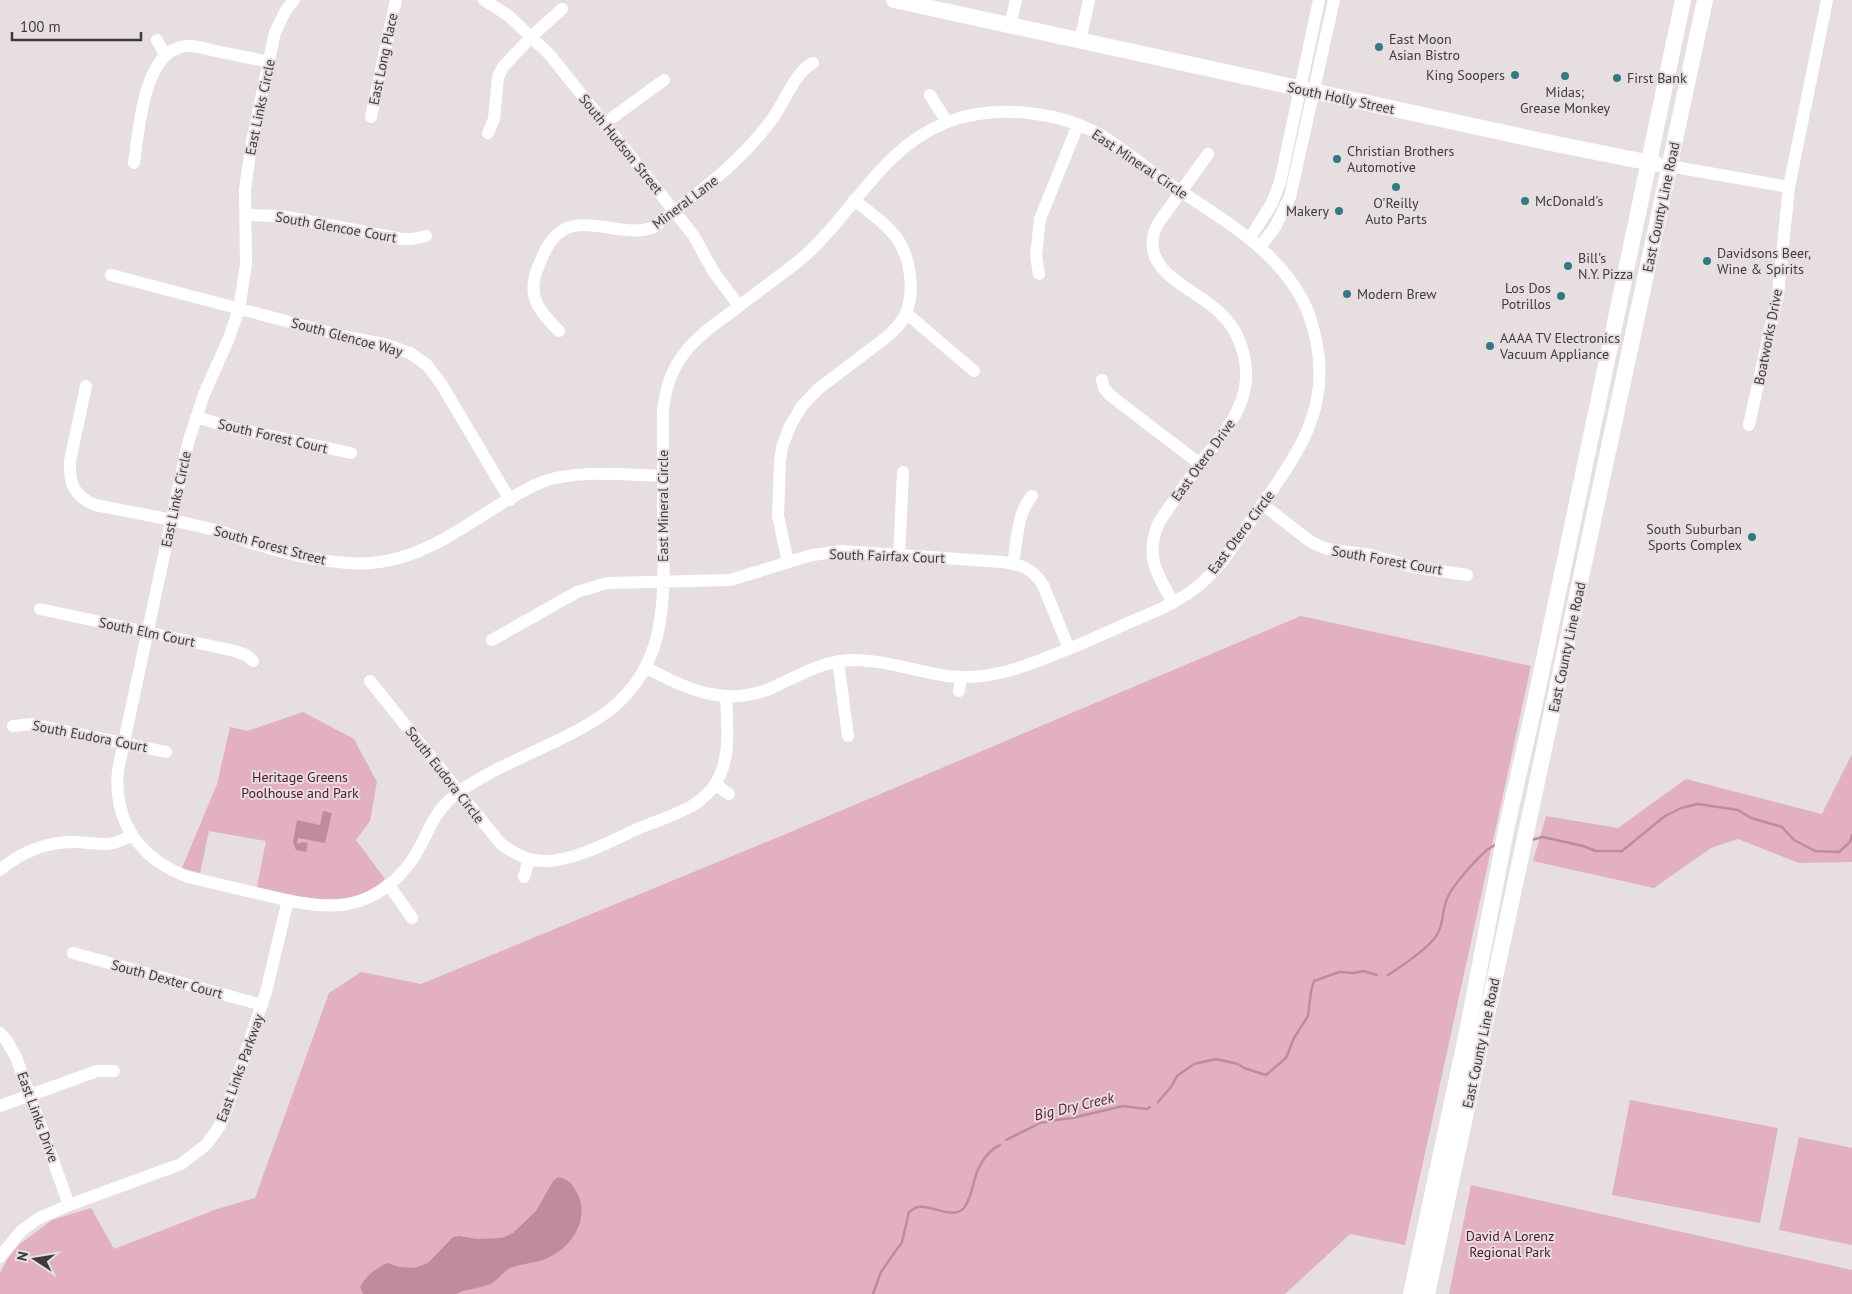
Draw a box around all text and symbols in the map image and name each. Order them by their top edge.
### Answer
scale bar [12,10,141,42]
street label: East Long Place [364,11,402,107]
text: 100 m [20,17,61,36]
place label: East Moon Asian Bistro [1389,30,1460,64]
marker: East Moon Asian Bistro [1373,41,1385,53]
street label: East Links Circle [241,57,279,157]
place label: King Soopers [1426,66,1505,84]
marker: King Soopers [1509,69,1521,81]
place label: First Bank [1627,69,1687,87]
marker: Midas; Grease Monkey [1559,70,1571,82]
marker: First Bank [1611,72,1623,84]
street label: South Holly Street [1286,78,1397,118]
place label: Midas; Grease Monkey [1520,83,1611,117]
street label: South Hudson Street [575,90,667,198]
street label: East Mineral Circle [1089,125,1191,203]
street label: East County Line Road [1638,140,1684,274]
place label: Christian Brothers Automotive [1347,142,1455,176]
marker: Christian Brothers Automotive [1331,153,1343,165]
street label: Mineral Lane [649,171,721,233]
marker: O'Reilly Auto Parts [1390,181,1402,193]
place label: McDonald's [1535,192,1603,210]
place label: O'Reilly Auto Parts [1365,194,1427,228]
marker: McDonald's [1519,195,1531,207]
place label: Makery [1286,202,1329,220]
marker: Makery [1333,205,1345,217]
street label: South Glencoe Court [274,207,398,247]
place label: Davidsons Beer, Wine & Spirits [1717,244,1811,278]
place label: Bill's N.Y. Pizza [1578,249,1633,283]
marker: Davidsons Beer, Wine & Spirits [1701,255,1713,267]
marker: Bill's N.Y. Pizza [1562,260,1574,272]
place label: Los Dos Potrillos [1501,279,1551,313]
place label: Modern Brew [1357,285,1437,303]
street label: Boatworks Drive [1750,287,1786,387]
marker: Modern Brew [1341,288,1353,300]
marker: Los Dos Potrillos [1555,290,1567,302]
street label: South Glencoe Way [289,313,405,361]
place label: AAAA TV Electronics Vacuum Appliance [1499,329,1620,363]
marker: AAAA TV Electronics Vacuum Appliance [1484,340,1496,352]
street label: South Forest Court [216,415,330,457]
street label: East Otero Drive [1167,415,1239,505]
street label: East Links Circle [157,449,195,549]
street label: East Mineral Circle [654,450,672,562]
street label: East Otero Circle [1204,487,1278,577]
place label: South Suburban Sports Complex [1646,520,1742,554]
street label: South Forest Street [212,521,328,569]
marker: South Suburban Sports Complex [1746,531,1758,543]
street label: South Forest Court [1330,541,1444,579]
street label: South Fairfax Court [829,545,945,567]
street label: East County Line Road [1544,580,1590,714]
street label: South Elm Court [97,613,197,651]
street label: South Eudora Court [31,716,149,756]
street label: South Eudora Circle [402,723,488,827]
park label: Heritage Greens Poolhouse and Park [241,768,359,802]
street label: South Dexter Court [109,955,225,1003]
street label: East County Line Road [1458,976,1504,1110]
street label: East Links Parkway [212,1011,268,1124]
street label: East Links Drive [13,1069,63,1165]
water label: Big Dry Creek [1032,1087,1117,1124]
park label: David A Lorenz Regional Park [1466,1227,1554,1261]
north arrow [10,1234,60,1284]
text: N [13,1250,32,1263]

